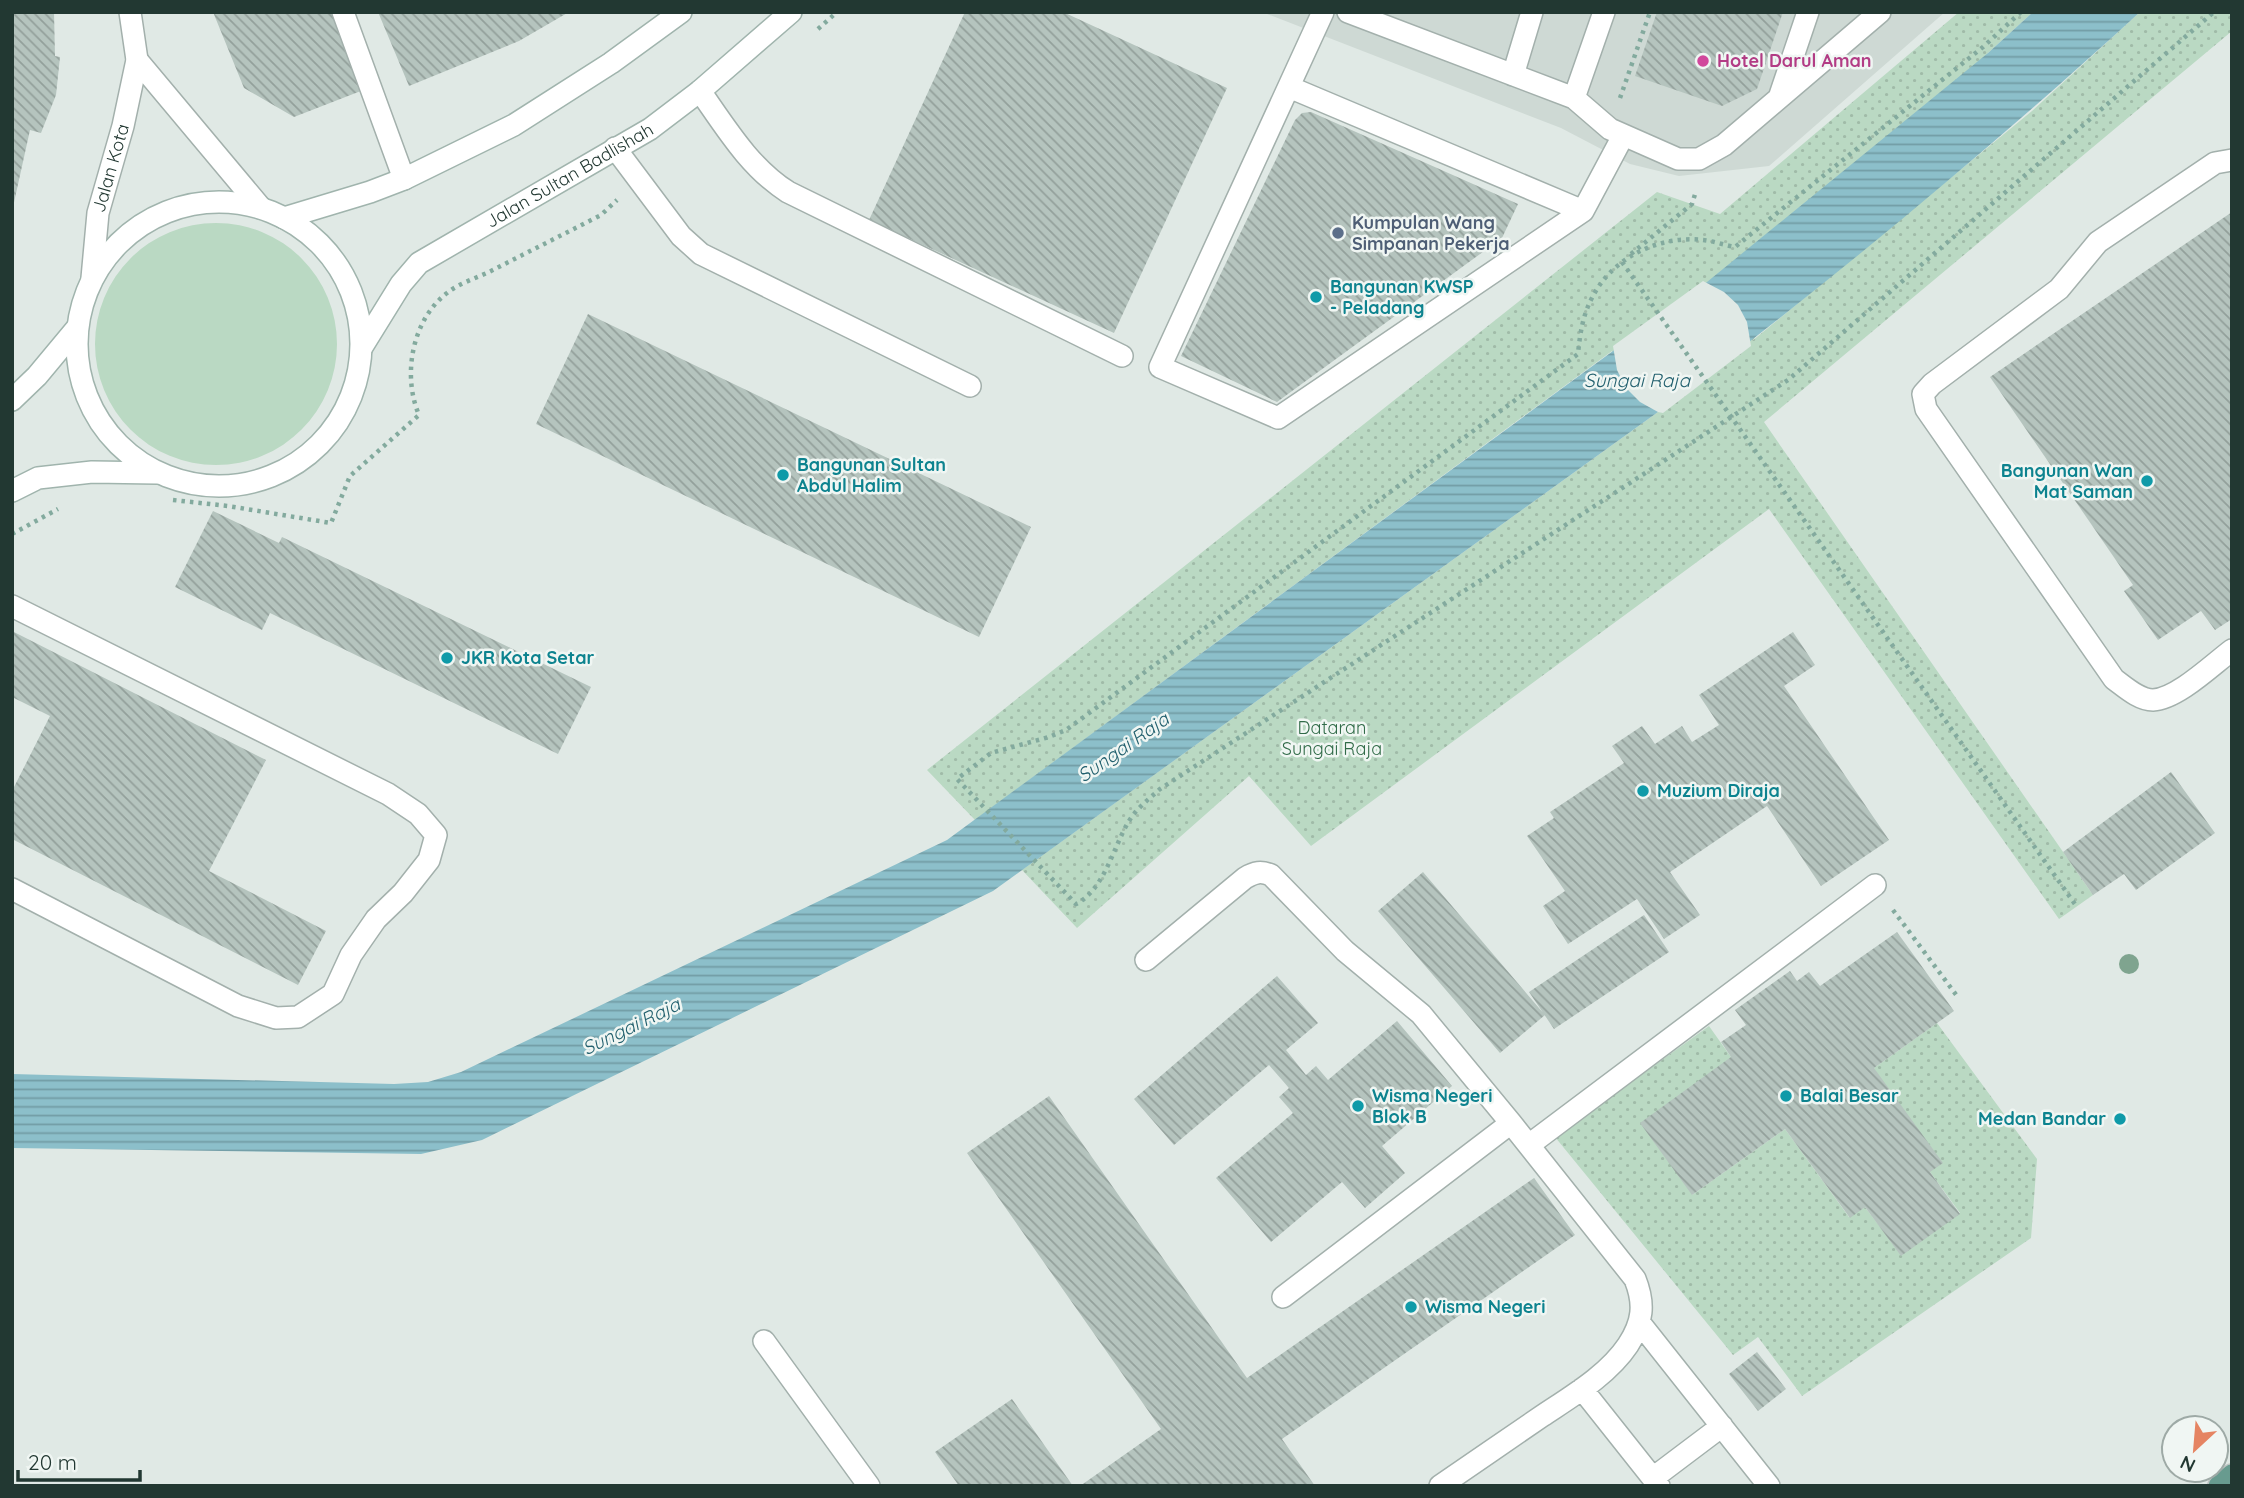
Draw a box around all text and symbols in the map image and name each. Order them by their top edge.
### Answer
place label: Hotel Darul Aman [1717,49,1872,72]
marker: Hotel Darul Aman [1695,53,1711,69]
street label: Jalan Sultan Badlishah [482,118,657,233]
street label: Jalan Kota [87,121,134,215]
place label: Kumpulan Wang Simpanan Pekerja [1352,211,1510,255]
marker: Kumpulan Wang Simpanan Pekerja [1330,225,1346,241]
place label: Bangunan KWSP - Peladang [1330,275,1474,319]
marker: Bangunan KWSP - Peladang [1308,289,1324,305]
water label: Sungai Raja [1584,368,1691,392]
place label: Bangunan Sultan Abdul Halim [797,453,946,497]
place label: Bangunan Wan Mat Saman [2001,459,2133,503]
marker: Bangunan Sultan Abdul Halim [775,467,791,483]
marker: Bangunan Wan Mat Saman [2139,473,2155,489]
place label: JKR Kota Setar [461,646,595,669]
marker: JKR Kota Setar [439,650,455,666]
water label: Sungai Raja [1073,706,1174,787]
park label: Dataran Sungai Raja [1282,716,1382,760]
place label: Muzium Diraja [1657,779,1780,802]
marker: Muzium Diraja [1635,783,1651,799]
water label: Sungai Raja [578,991,685,1060]
place label: Wisma Negeri Blok B [1372,1084,1492,1128]
place label: Balai Besar [1800,1084,1899,1107]
marker: Balai Besar [1778,1088,1794,1104]
marker: Wisma Negeri Blok B [1350,1098,1366,1114]
place label: Medan Bandar [1978,1107,2106,1130]
marker: Medan Bandar [2112,1111,2128,1127]
place label: Wisma Negeri [1425,1295,1545,1318]
marker: Wisma Negeri [1403,1299,1419,1315]
north arrow [2160,1414,2230,1484]
scale bar [18,1438,140,1482]
text: 20 m [28,1449,77,1475]
text: N [2176,1450,2199,1478]

